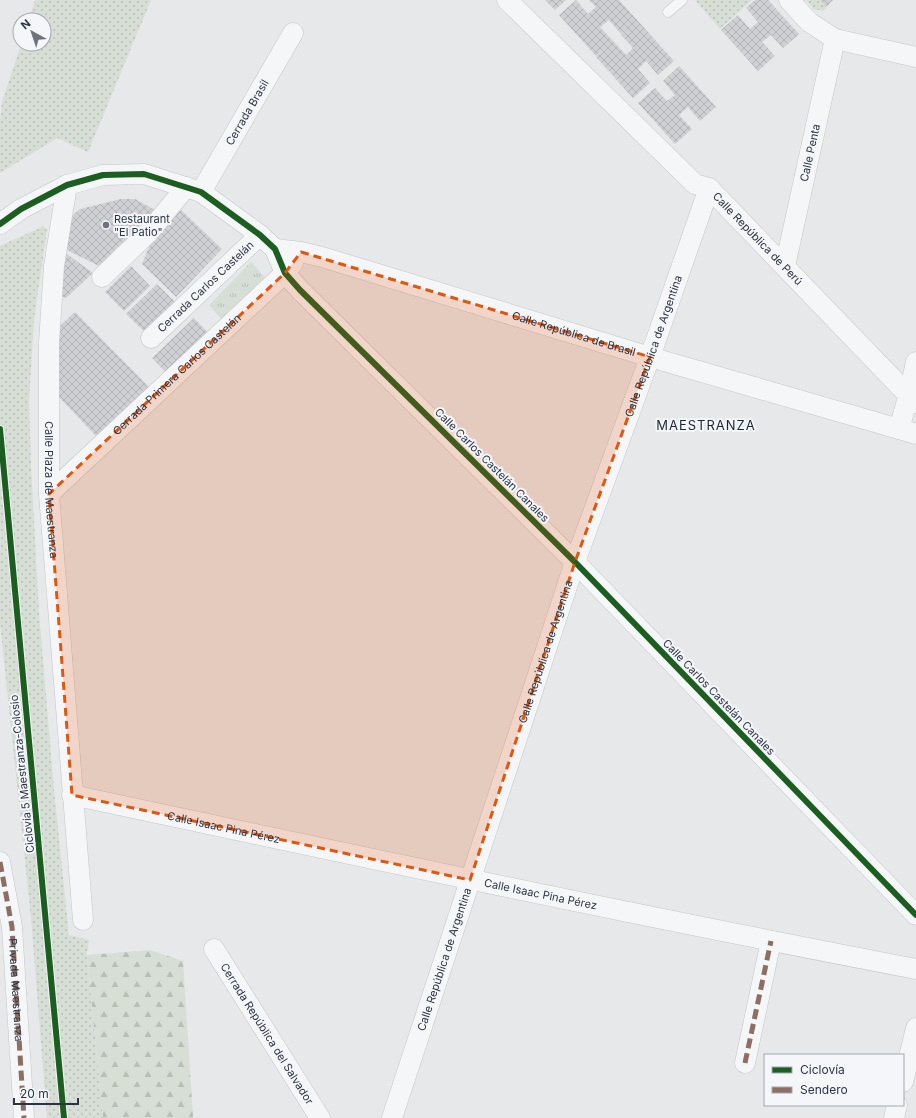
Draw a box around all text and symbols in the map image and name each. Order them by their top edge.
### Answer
north arrow [12,12,52,52]
text: N [18,16,33,32]
street label: Cerrada Brasil [223,77,272,148]
street label: Calle Penta [797,122,823,183]
street label: Calle República de Perú [710,189,806,288]
place label: Restaurant "El Patio" [114,212,170,239]
marker: Restaurant "El Patio" [101,220,111,230]
street label: Cerrada Carlos Castelán [154,238,257,335]
street label: Calle República de Argentina [622,273,685,419]
street label: Calle República de Brasil [510,308,637,359]
street label: Cerrada Primera Carlos Castelán [110,311,244,438]
street label: Calle Carlos Castelán Canales [432,405,552,525]
district label: MAESTRANZA [656,417,756,433]
street label: Calle Plaza de Maestranza [42,421,61,559]
street label: Calle República de Argentina [515,578,576,725]
street label: Calle Carlos Castelán Canales [660,636,778,758]
street label: Ciclovía 5 Maestranza-Colosio [7,694,37,854]
street label: Calle Isaac Pina Pérez [166,809,281,846]
street label: Calle Isaac Pina Pérez [483,875,598,912]
street label: Calle República de Argentina [414,886,474,1033]
street label: Privada Maestranza [6,938,26,1042]
street label: Cerrada República del Salvador [218,960,317,1107]
legend [764,1054,904,1106]
text: Ciclovía [800,1062,845,1077]
scale bar [14,1080,78,1106]
text: Sendero [800,1082,848,1097]
text: 20 m [20,1086,49,1101]

